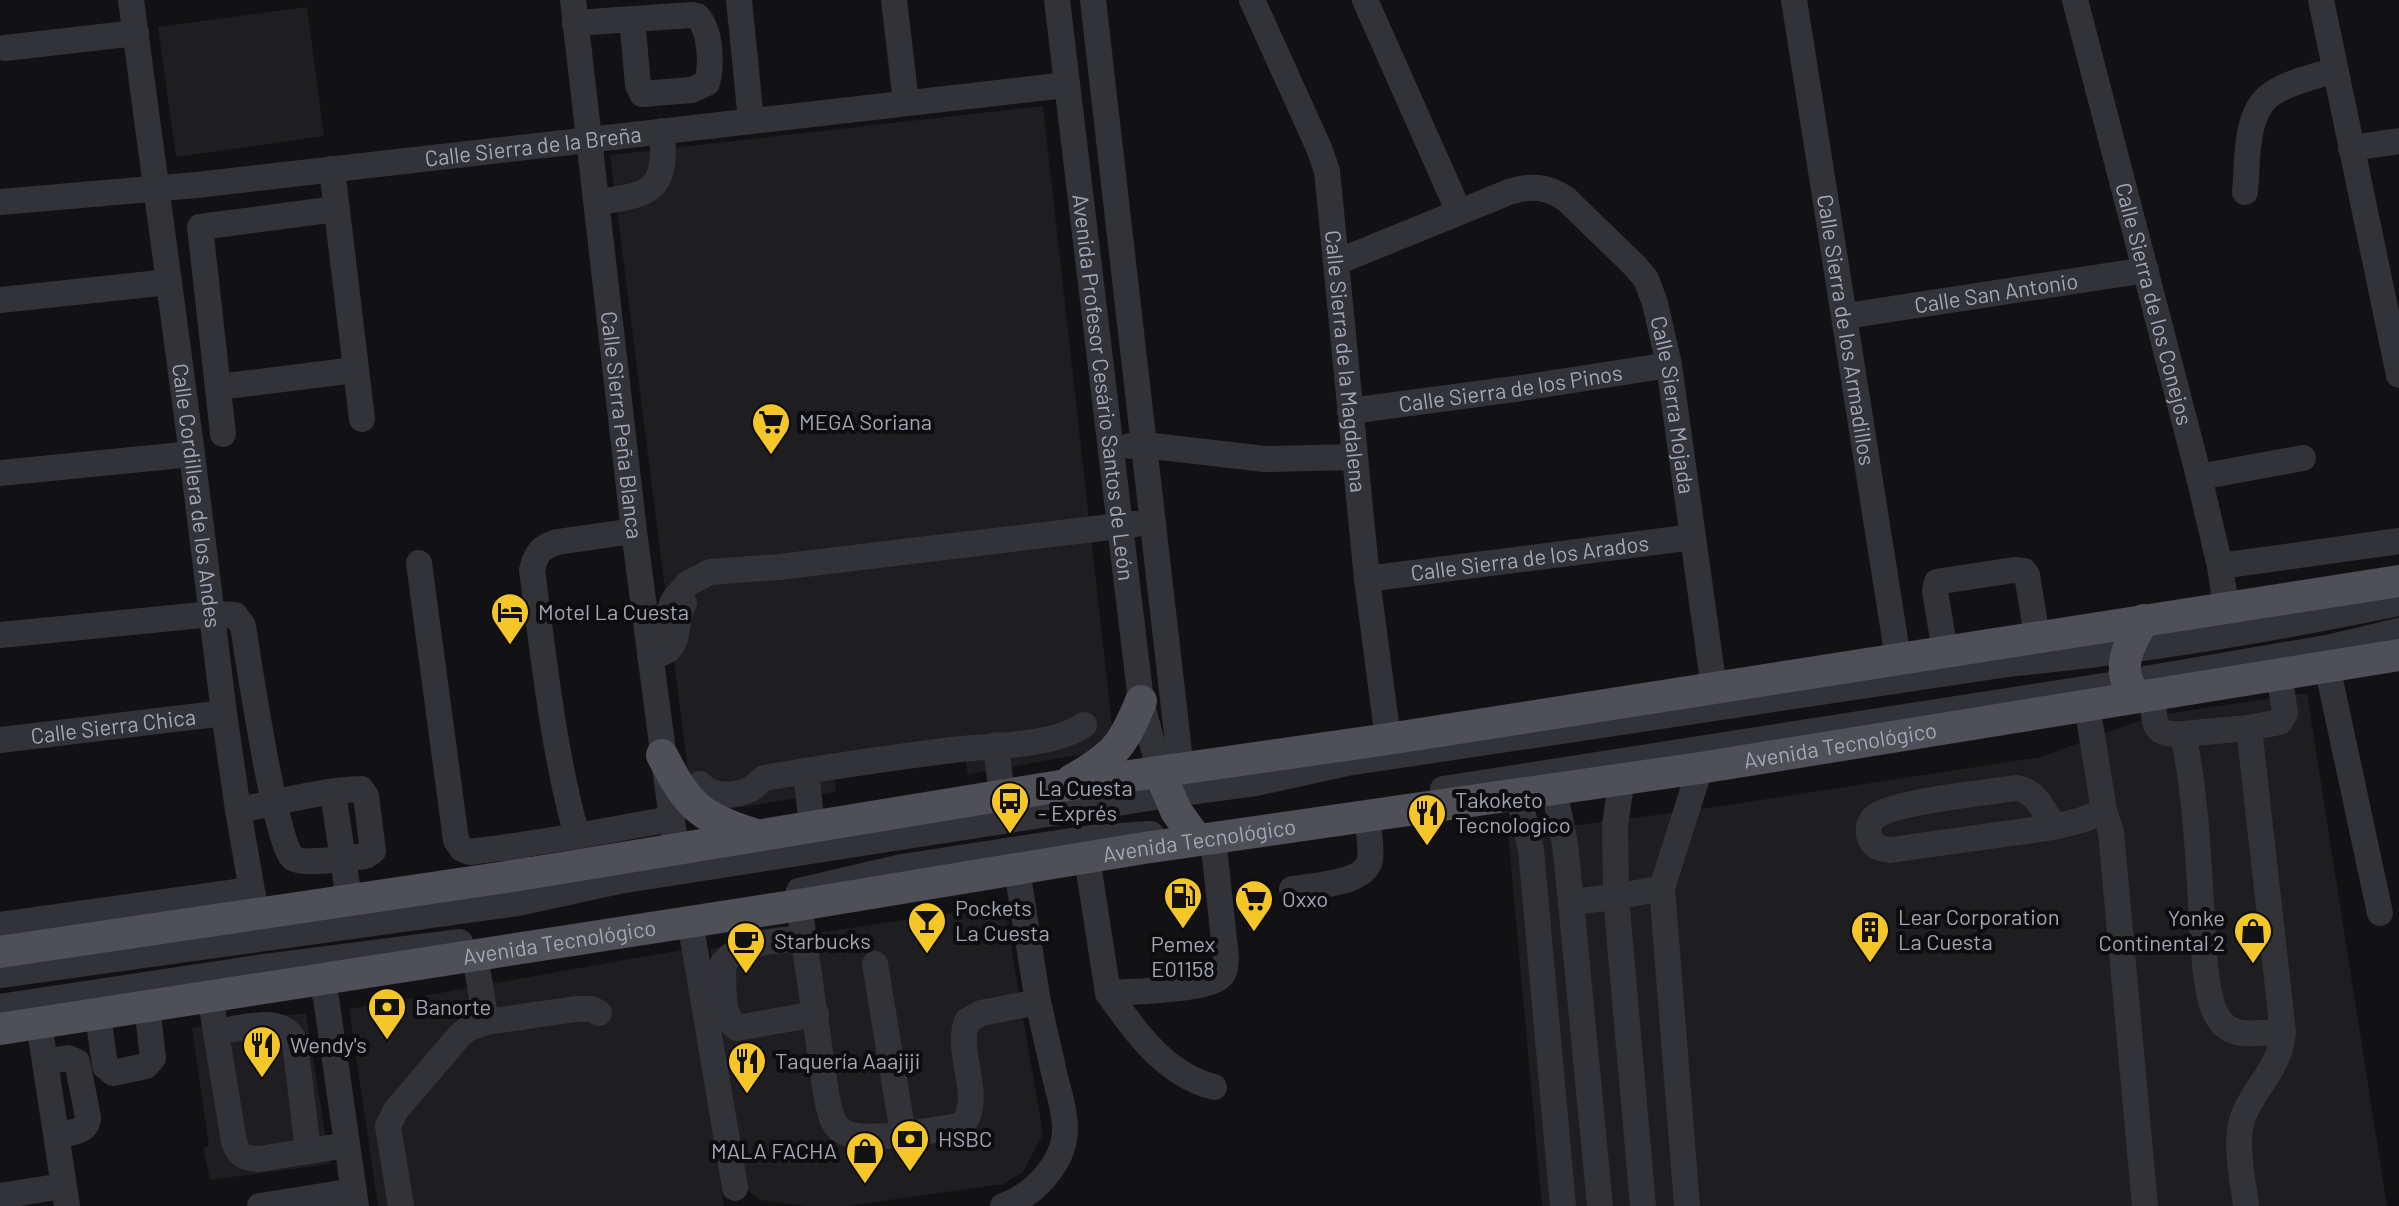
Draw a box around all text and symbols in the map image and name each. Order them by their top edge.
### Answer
street label: Calle Sierra de la Breña [423,120,643,171]
street label: Calle Sierra de los Conejos [2111,180,2199,428]
street label: Avenida Profesor Cesário Santos de León [1068,192,1140,582]
street label: Calle Sierra de los Armadillos [1813,192,1881,467]
street label: Calle Sierra de la Magdalena [1321,229,1372,494]
street label: Calle San Antonio [1912,267,2080,317]
street label: Calle Sierra Peña Blanca [597,310,649,541]
street label: Calle Sierra Mojada [1646,313,1701,496]
street label: Calle Sierra de los Pinos [1397,359,1624,416]
street label: Calle Cordillera de los Andes [168,362,227,629]
supermarket icon: MEGA Soriana [750,401,792,456]
place label: MEGA Soriana [799,408,932,434]
street label: Calle Sierra de los Arados [1409,529,1650,585]
hotel icon: Motel La Cuesta [489,591,531,646]
place label: Motel La Cuesta [538,598,689,624]
street label: Calle Sierra Chica [29,703,197,748]
street label: Avenida Tecnológico [1742,716,1939,773]
place label: La Cuesta - Exprés [1038,774,1133,825]
bus stop icon: La Cuesta - Exprés [989,780,1031,835]
place label: Takoketo Tecnologico [1455,786,1571,837]
restaurant icon: Takoketo Tecnologico [1406,792,1448,847]
street label: Avenida Tecnológico [1100,812,1298,867]
fuel station icon: Pemex E01158 [1162,875,1204,930]
supermarket icon: Oxxo [1233,878,1275,933]
place label: Oxxo [1282,885,1328,911]
place label: Pockets La Cuesta [955,894,1050,945]
bar icon: Pockets La Cuesta [906,900,948,955]
place label: Lear Corporation La Cuesta [1898,903,2060,954]
place label: Yonke Continental 2 [2098,904,2225,955]
building icon: Lear Corporation La Cuesta [1849,909,1891,964]
shop icon: Yonke Continental 2 [2232,910,2274,965]
street label: Avenida Tecnológico [461,913,658,969]
cafe icon: Starbucks [725,920,767,975]
place label: Starbucks [774,927,871,953]
place label: Pemex E01158 [1151,930,1215,981]
bank icon: Banorte [366,986,408,1041]
place label: Banorte [415,993,491,1019]
restaurant icon: Wendy's [241,1024,283,1079]
place label: Wendy's [290,1031,367,1057]
restaurant icon: Taquería Aaajiji [726,1040,768,1095]
place label: Taquería Aaajiji [775,1047,920,1073]
bank icon: HSBC [889,1118,931,1173]
place label: HSBC [938,1125,992,1151]
shop icon: MALA FACHA [844,1130,886,1185]
place label: MALA FACHA [711,1137,837,1163]

